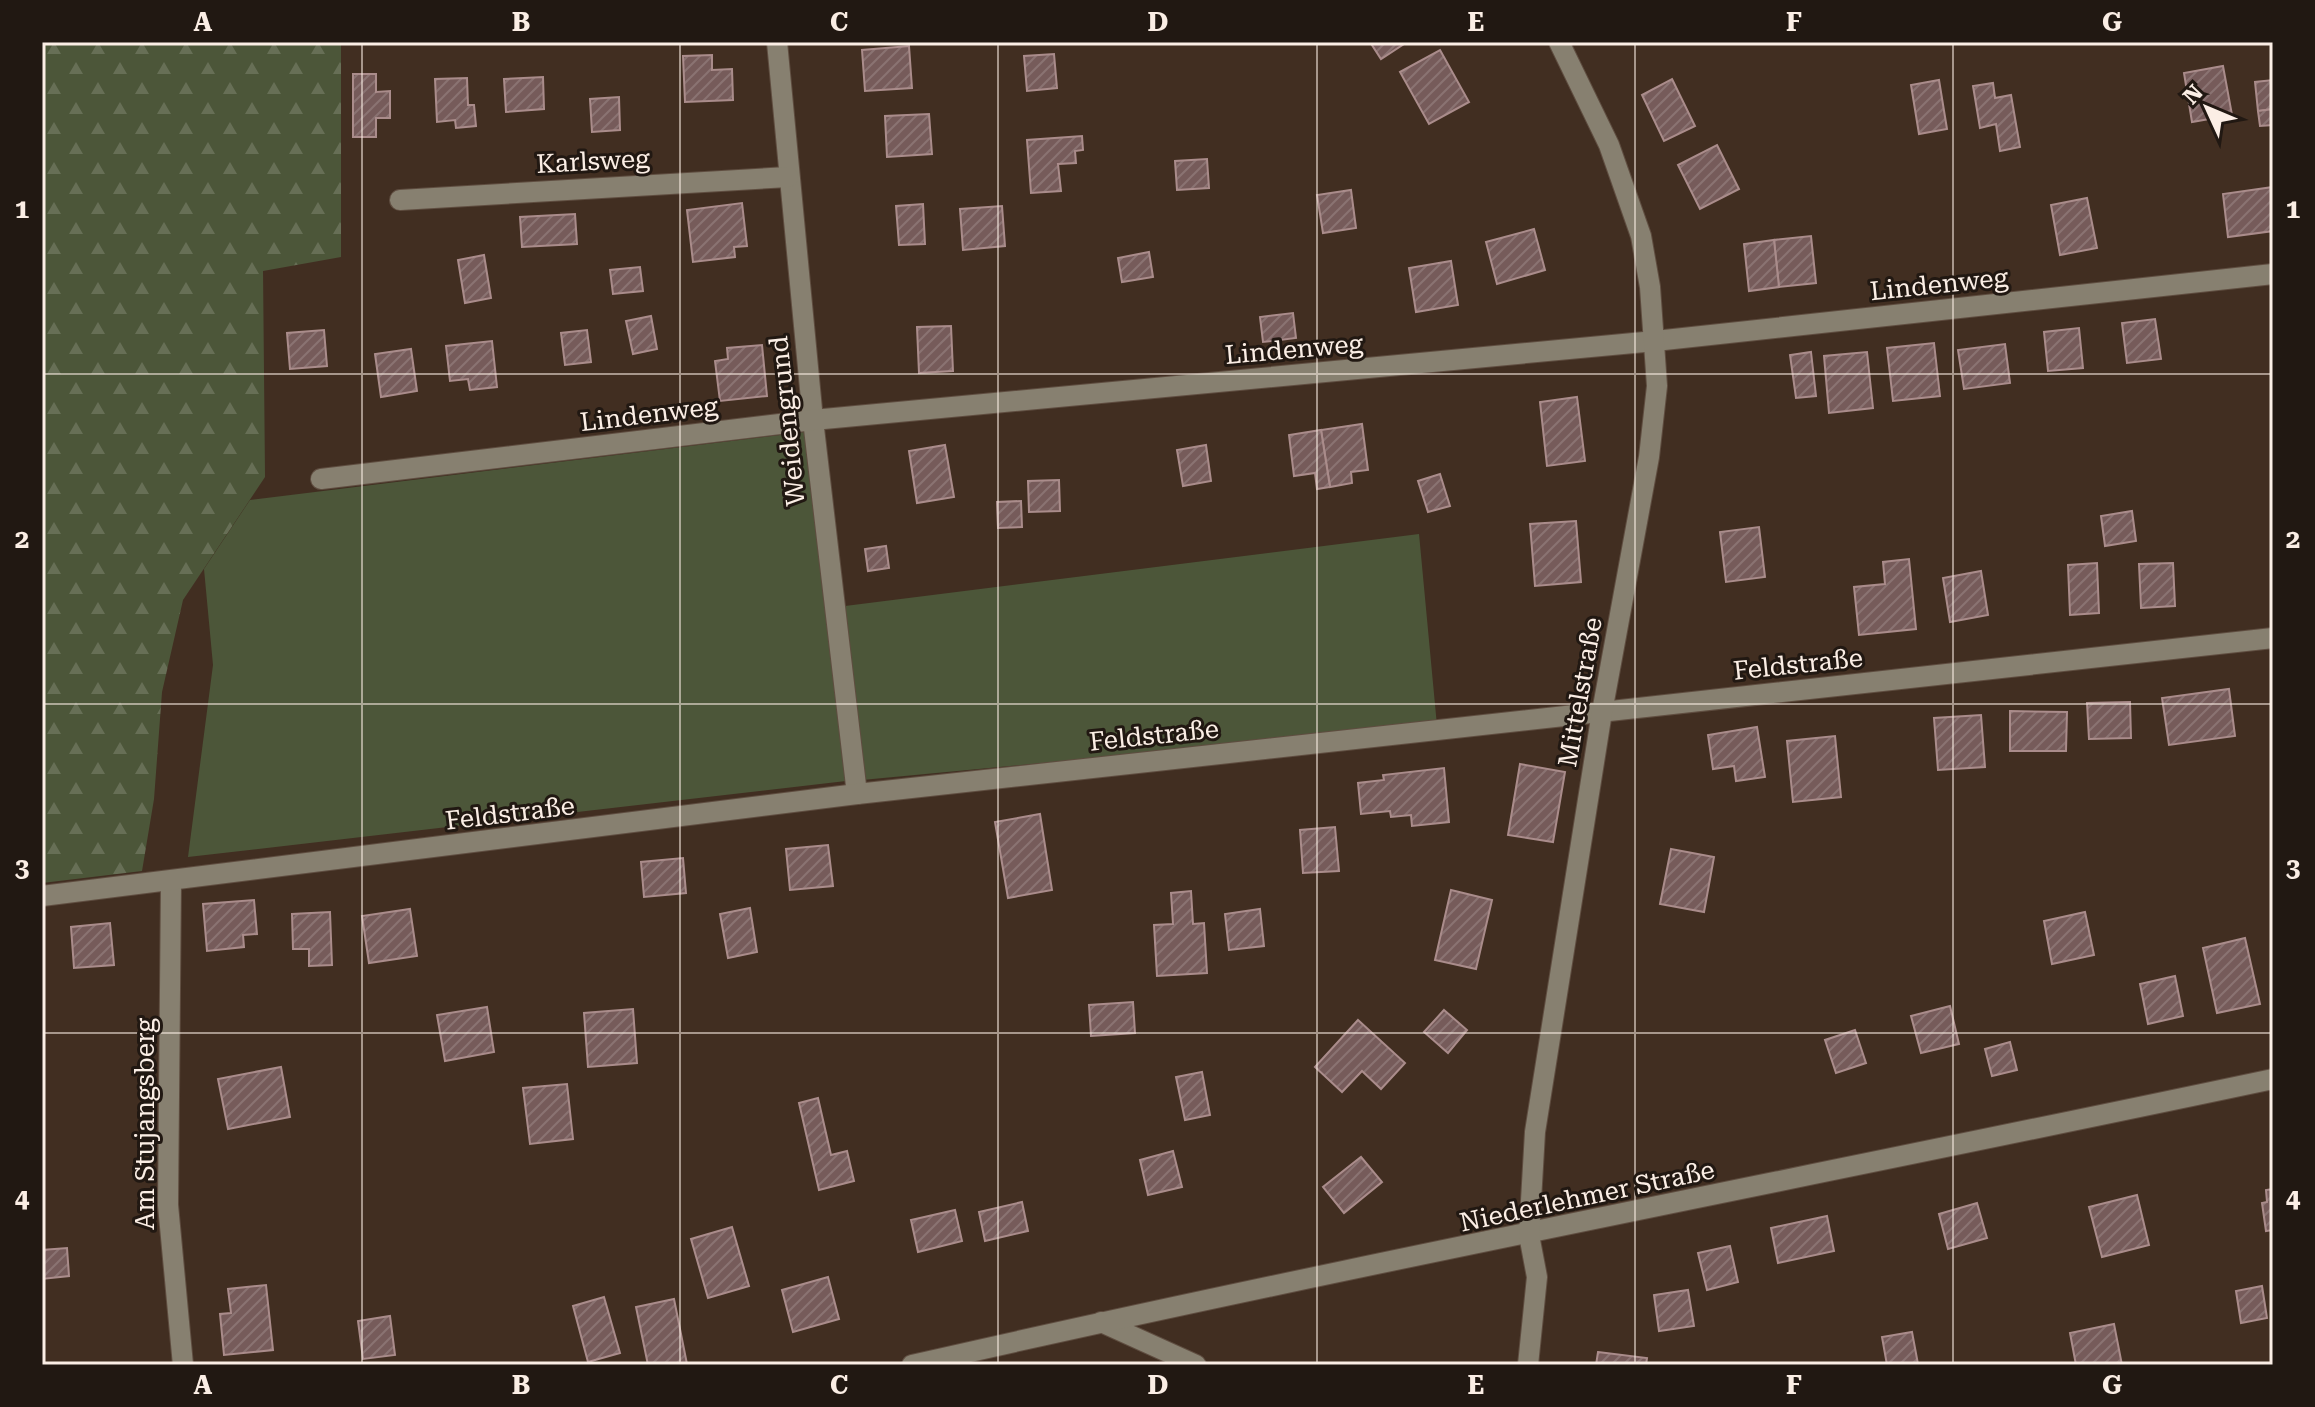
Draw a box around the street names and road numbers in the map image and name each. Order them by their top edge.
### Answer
street label: Karlsweg [536,143,651,179]
street label: Lindenweg [1869,262,2010,306]
street label: Lindenweg [1224,328,1365,370]
street label: Weidengrund [763,334,811,507]
street label: Lindenweg [578,391,720,437]
street label: Mittelstraße [1552,615,1608,769]
street label: Feldstraße [1732,642,1864,686]
street label: Feldstraße [1088,713,1220,757]
street label: Feldstraße [444,790,576,836]
street label: Am Stujangsberg [130,1018,160,1230]
street label: Niederlehmer Straße [1457,1154,1717,1238]

